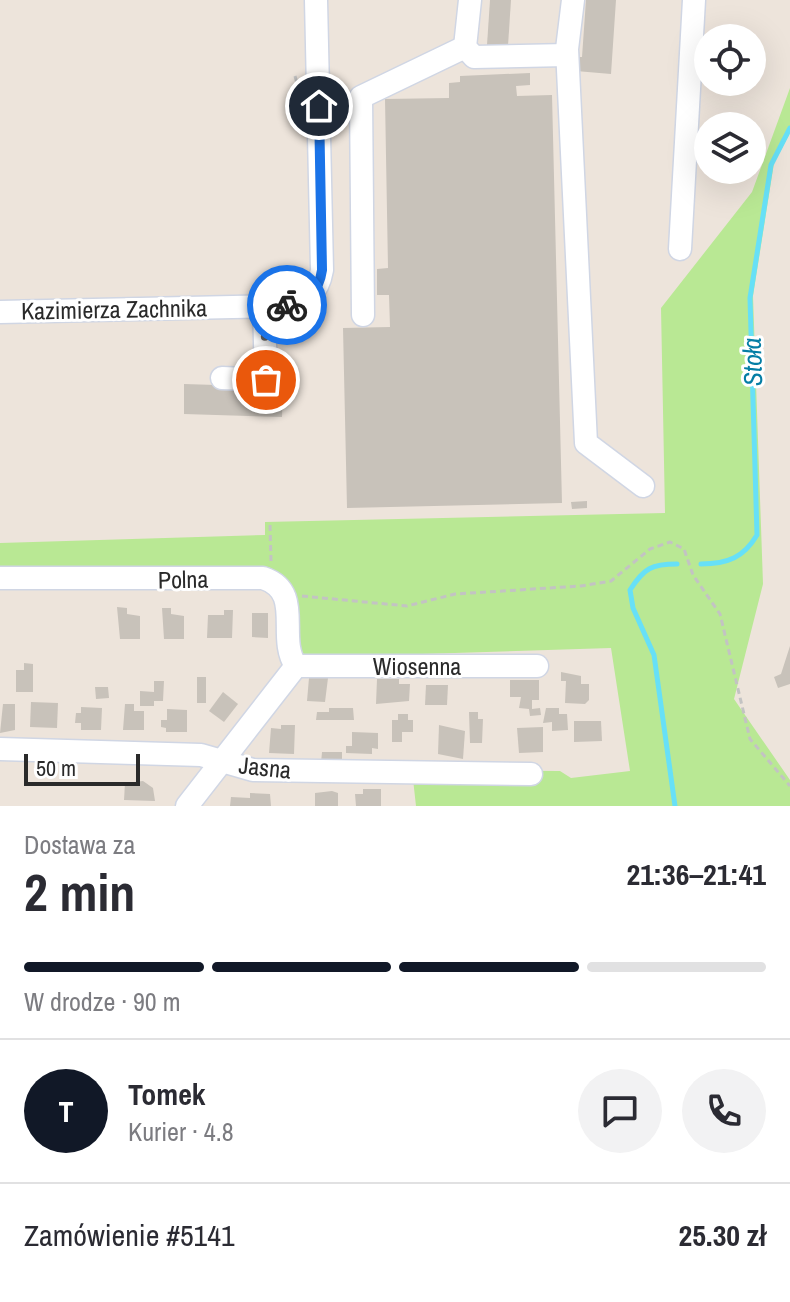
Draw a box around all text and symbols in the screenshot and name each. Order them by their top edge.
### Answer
map controls [694,24,766,184]
button: locate [694,24,766,96]
pin [285,72,353,140]
icon: home [297,84,341,128]
button: layers [694,112,766,184]
courier [247,265,327,345]
icon: bike [265,283,309,327]
street label: Kazimierza Zachnika [21,291,207,327]
water label: Stoła [734,337,770,387]
pin [232,346,300,414]
icon: bag [244,358,288,402]
street label: Polna [158,563,208,595]
street label: Wiosenna [373,650,461,682]
street label: Jasna [237,748,293,786]
scale bar [24,750,140,786]
text: 50 m [36,753,76,783]
text: Dostawa za [24,827,135,862]
text: 21:36–21:41 [627,854,766,894]
text: 2 min [24,857,135,927]
text: W drodze · 90 m [24,984,180,1019]
button: chat [578,1069,662,1153]
button: phone [682,1069,766,1153]
text: Tomek [128,1074,206,1114]
text: T [58,1091,74,1131]
text: Kurier · 4.8 [128,1114,233,1149]
text: Zamówienie #5141 [24,1215,235,1255]
text: 25.30 zł [678,1215,766,1255]

